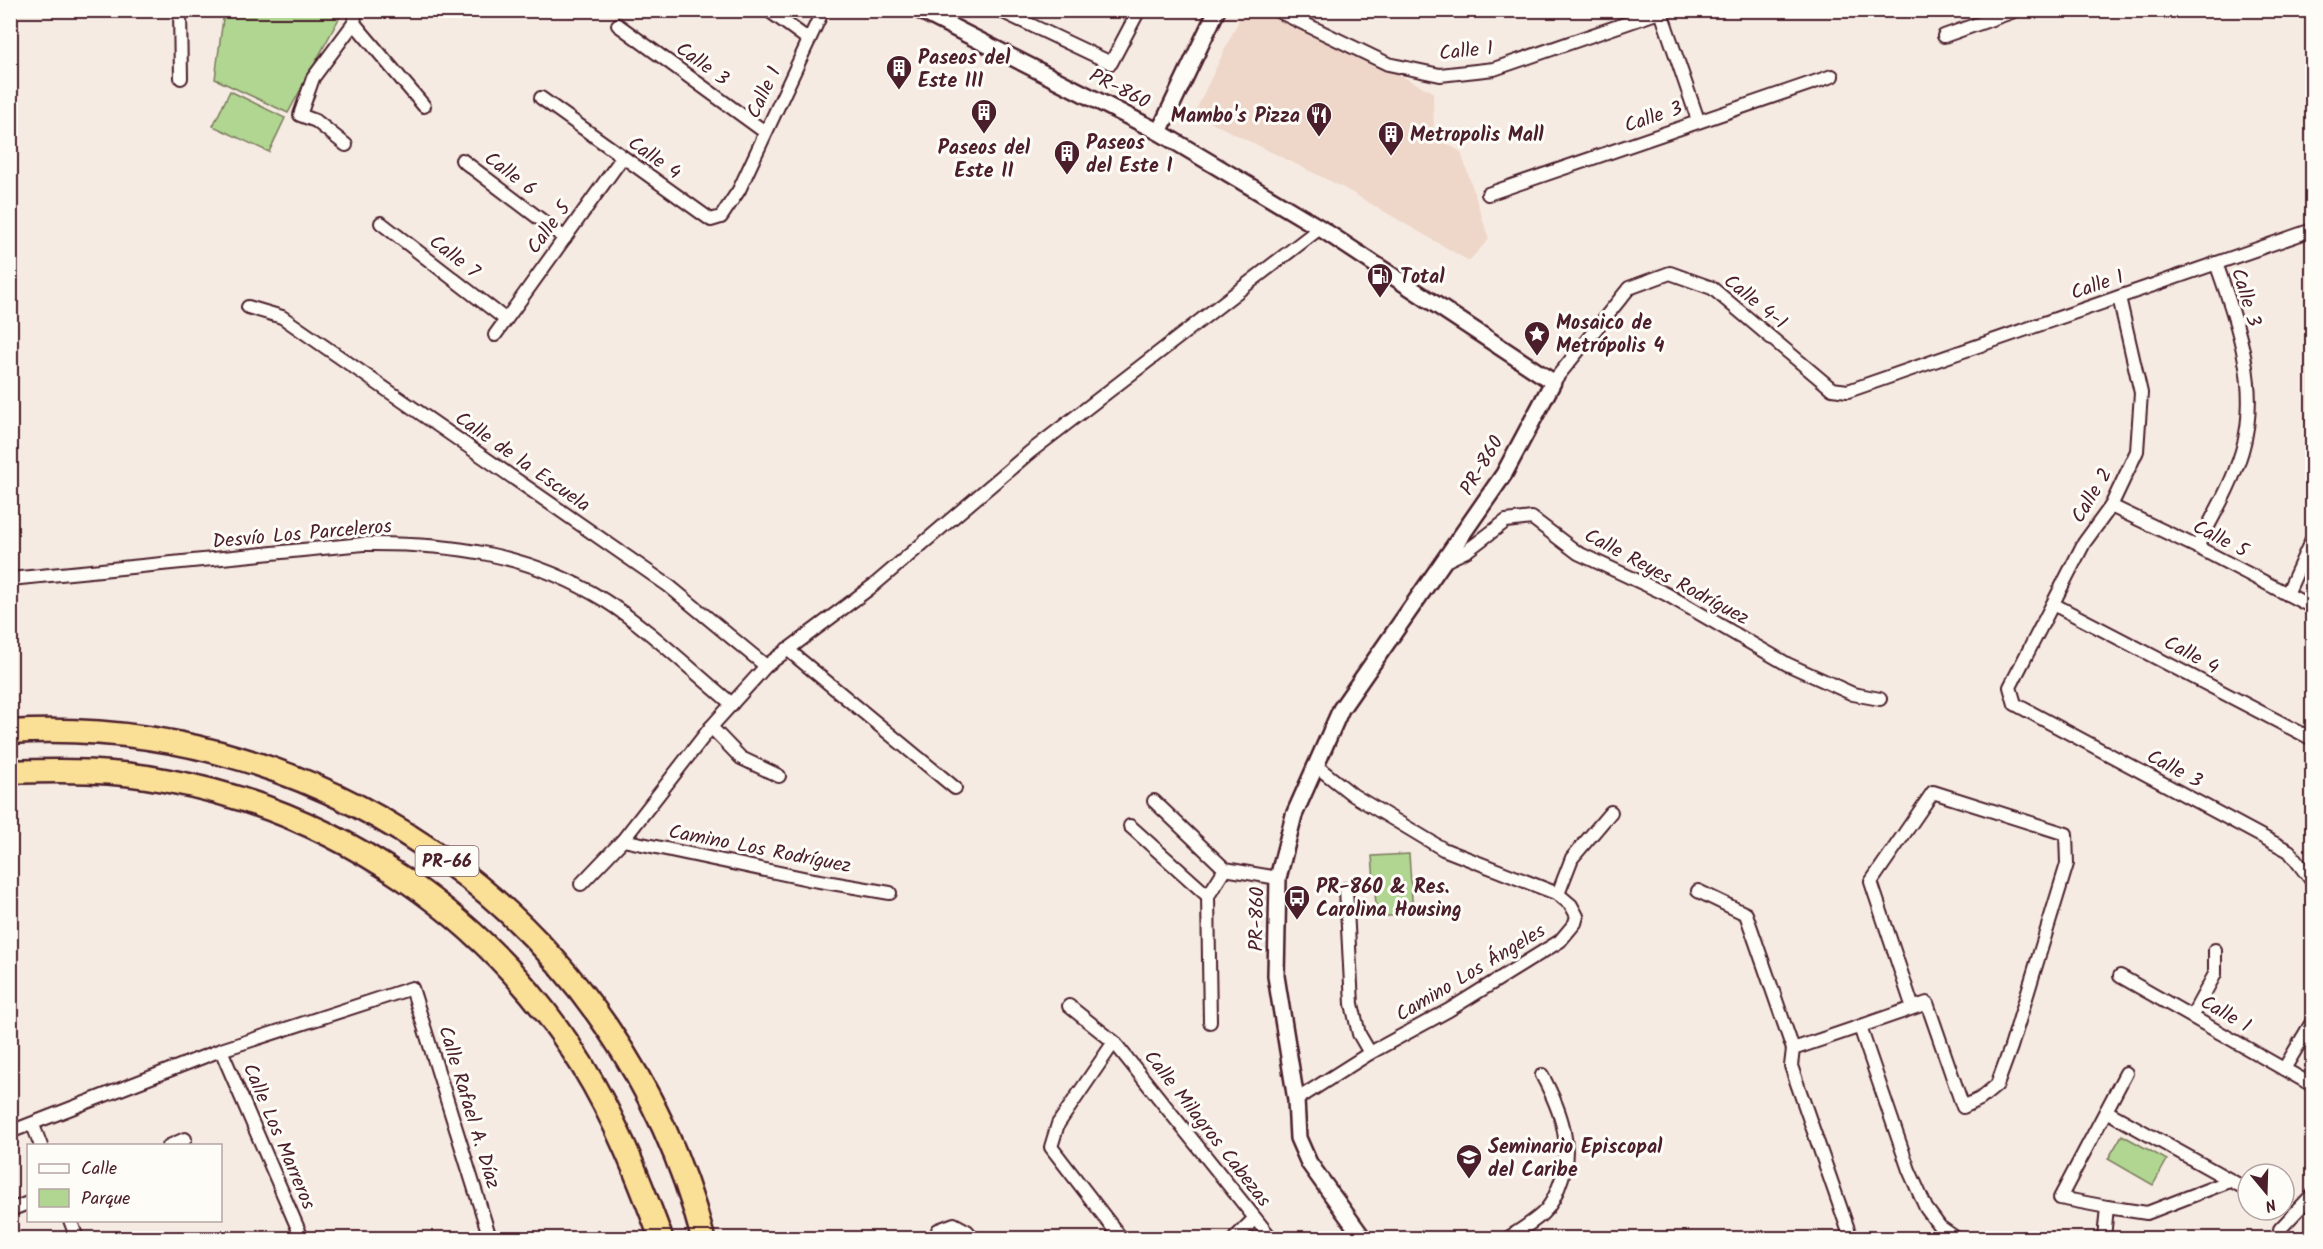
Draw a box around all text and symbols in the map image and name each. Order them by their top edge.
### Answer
street label: Calle 1 [1437,33,1495,71]
street label: Calle 3 [668,34,735,95]
place label: Paseos del Este III [918,43,1011,98]
building icon: Paseos del Este III [884,53,914,91]
street label: Calle 1 [739,61,791,124]
street label: PR-860 [1083,61,1155,119]
street label: Calle 3 [1620,93,1687,143]
building icon: Paseos del Este II [969,97,999,135]
restaurant icon: Mambo's Pizza [1304,100,1334,138]
place label: Mambo's Pizza [1171,101,1300,133]
building icon: Metropolis Mall [1376,119,1406,157]
place label: Metropolis Mall [1410,120,1544,152]
place label: Paseos del Este I [1086,128,1173,183]
street label: Calle 4 [620,129,687,189]
place label: Paseos del Este II [938,133,1031,188]
building icon: Paseos del Este I [1052,138,1082,176]
street label: Calle 6 [476,144,543,205]
street label: Calle 5 [519,194,581,261]
street label: Calle 7 [421,227,487,288]
fuel station icon: Total [1365,261,1395,299]
place label: Total [1400,262,1445,294]
street label: Calle 1 [2067,262,2129,310]
street label: Calle 3 [2221,264,2269,331]
street label: Calle 4-1 [1716,267,1794,338]
place label: Mosaico de Metrópolis 4 [1556,308,1665,363]
place icon: Mosaico de Metrópolis 4 [1522,319,1552,357]
street label: Calle de la Escuela [447,404,596,521]
street label: PR-860 [1452,430,1513,502]
street label: Calle 2 [2064,462,2122,530]
street label: Desvío Los Parceleros [211,511,394,559]
street label: Calle 5 [2187,512,2255,568]
street label: Calle Reyes Rodríguez [1578,521,1754,635]
street label: Calle 4 [2157,628,2225,684]
street label: Calle 3 [2140,742,2208,798]
street label: Camino Los Rodríguez [666,817,854,883]
road number: PR-66 [416,846,478,876]
place label: PR-860 & Res. Carolina Housing [1316,872,1462,927]
bus stop icon: PR-860 & Res. Carolina Housing [1282,883,1312,921]
street label: PR-860 [1241,886,1275,952]
street label: Camino Los Ángeles [1390,916,1553,1031]
street label: Calle 1 [2193,987,2257,1042]
street label: Calle Rafael A. Díaz [428,1022,508,1193]
street label: Calle Milagros Cabezas [1135,1044,1279,1215]
street label: Calle Los Marreros [233,1059,324,1215]
place label: Seminario Episcopal del Caribe [1488,1132,1663,1187]
school or university icon: Seminario Episcopal del Caribe [1454,1142,1484,1180]
legend [27,1144,222,1222]
text: Calle [81,1155,117,1184]
north arrow [2236,1162,2296,1222]
text: Parque [81,1185,130,1214]
text: N [2262,1191,2279,1218]

